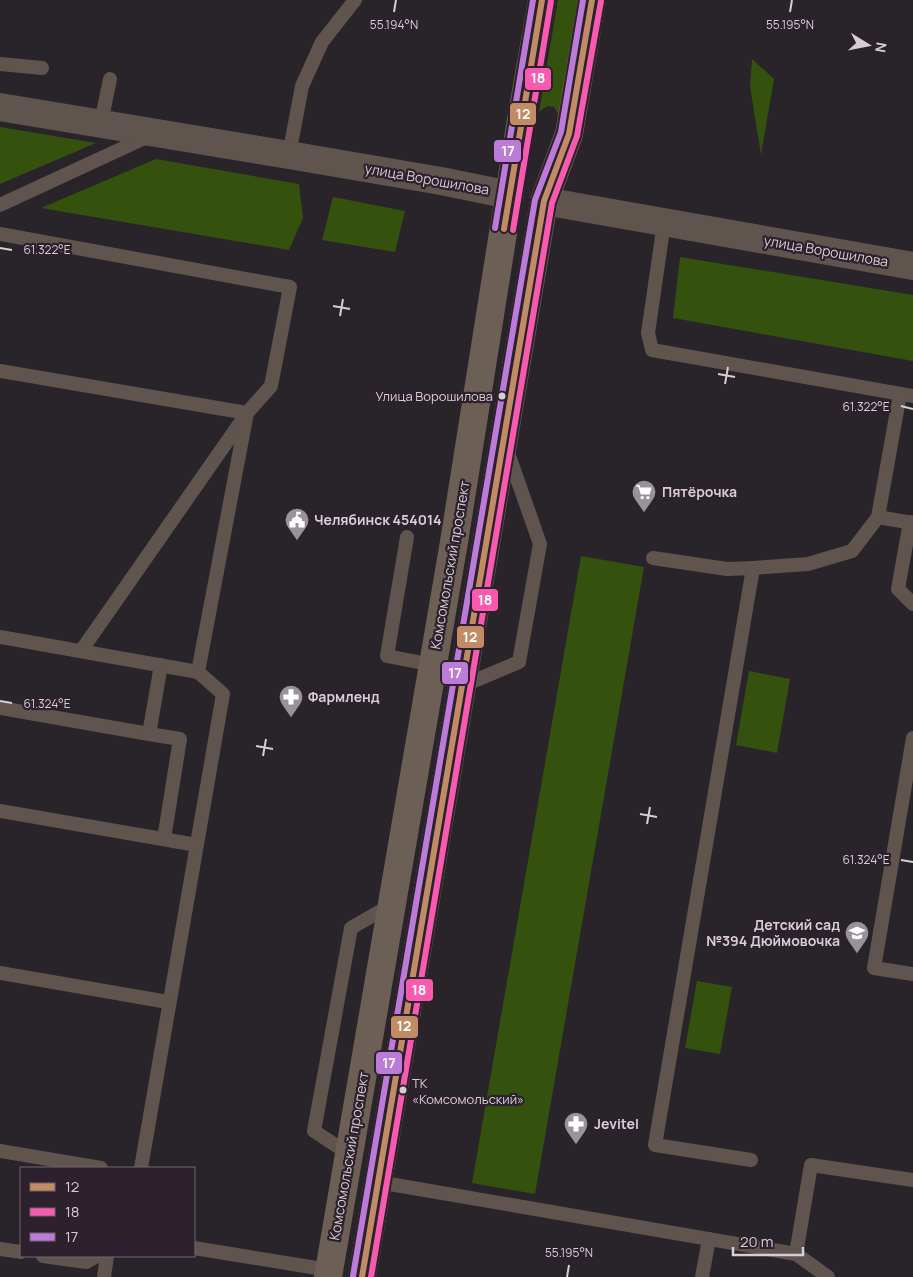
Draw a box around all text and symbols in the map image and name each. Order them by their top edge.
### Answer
text: 55.194°N [370,16,418,33]
text: 55.195°N [766,16,814,33]
north arrow [843,20,893,70]
text: N [871,41,892,54]
line badge: 18 [524,67,552,91]
text: 18 [531,68,545,87]
line badge: 12 [509,102,537,126]
text: 12 [516,104,530,123]
line badge: 17 [493,139,522,163]
text: 17 [501,141,515,160]
street label: улица Ворошилова [363,158,491,199]
street label: улица Ворошилова [762,230,890,271]
text: 61.322°E [23,241,71,258]
place label: Улица Ворошилова [376,387,493,405]
marker: Улица Ворошилова [497,391,507,401]
text: 61.322°E [842,398,890,415]
street label: Комсомольский проспект [425,479,474,651]
supermarket icon: Пятёрочка [631,479,657,513]
place label: Пятёрочка [662,482,737,501]
public building icon: Челябинск 454014 [284,507,310,541]
place label: Челябинск 454014 [314,510,442,529]
line badge: 18 [471,588,499,612]
text: 18 [478,590,492,609]
line badge: 12 [456,625,485,649]
text: 12 [463,627,477,646]
line badge: 17 [441,661,469,685]
text: 17 [448,663,462,682]
pharmacy icon: Фармленд [278,684,304,718]
place label: Фармленд [308,687,380,706]
text: 61.324°E [23,695,71,712]
text: 61.324°E [842,851,890,868]
place label: Детский сад №394 Дюймовочка [706,915,840,950]
school or university icon: Детский сад №394 Дюймовочка [844,920,870,954]
line badge: 18 [405,978,434,1002]
text: 18 [412,980,426,999]
line badge: 12 [390,1015,419,1039]
text: 12 [397,1016,411,1035]
line badge: 17 [375,1051,403,1075]
text: 17 [382,1053,396,1072]
street label: Комсомольский проспект [324,1070,373,1242]
place label: ТК «Комсомольский» [412,1074,524,1108]
marker: ТК «Комсомольский» [398,1085,408,1095]
pharmacy icon: Jevitel [563,1111,589,1145]
place label: Jevitel [594,1114,639,1133]
legend [20,1167,195,1257]
text: 12 [65,1176,79,1197]
text: 18 [65,1201,80,1222]
scale bar [733,1224,803,1256]
text: 17 [65,1226,78,1247]
text: 20 m [740,1231,773,1252]
text: 55.195°N [545,1244,593,1261]

